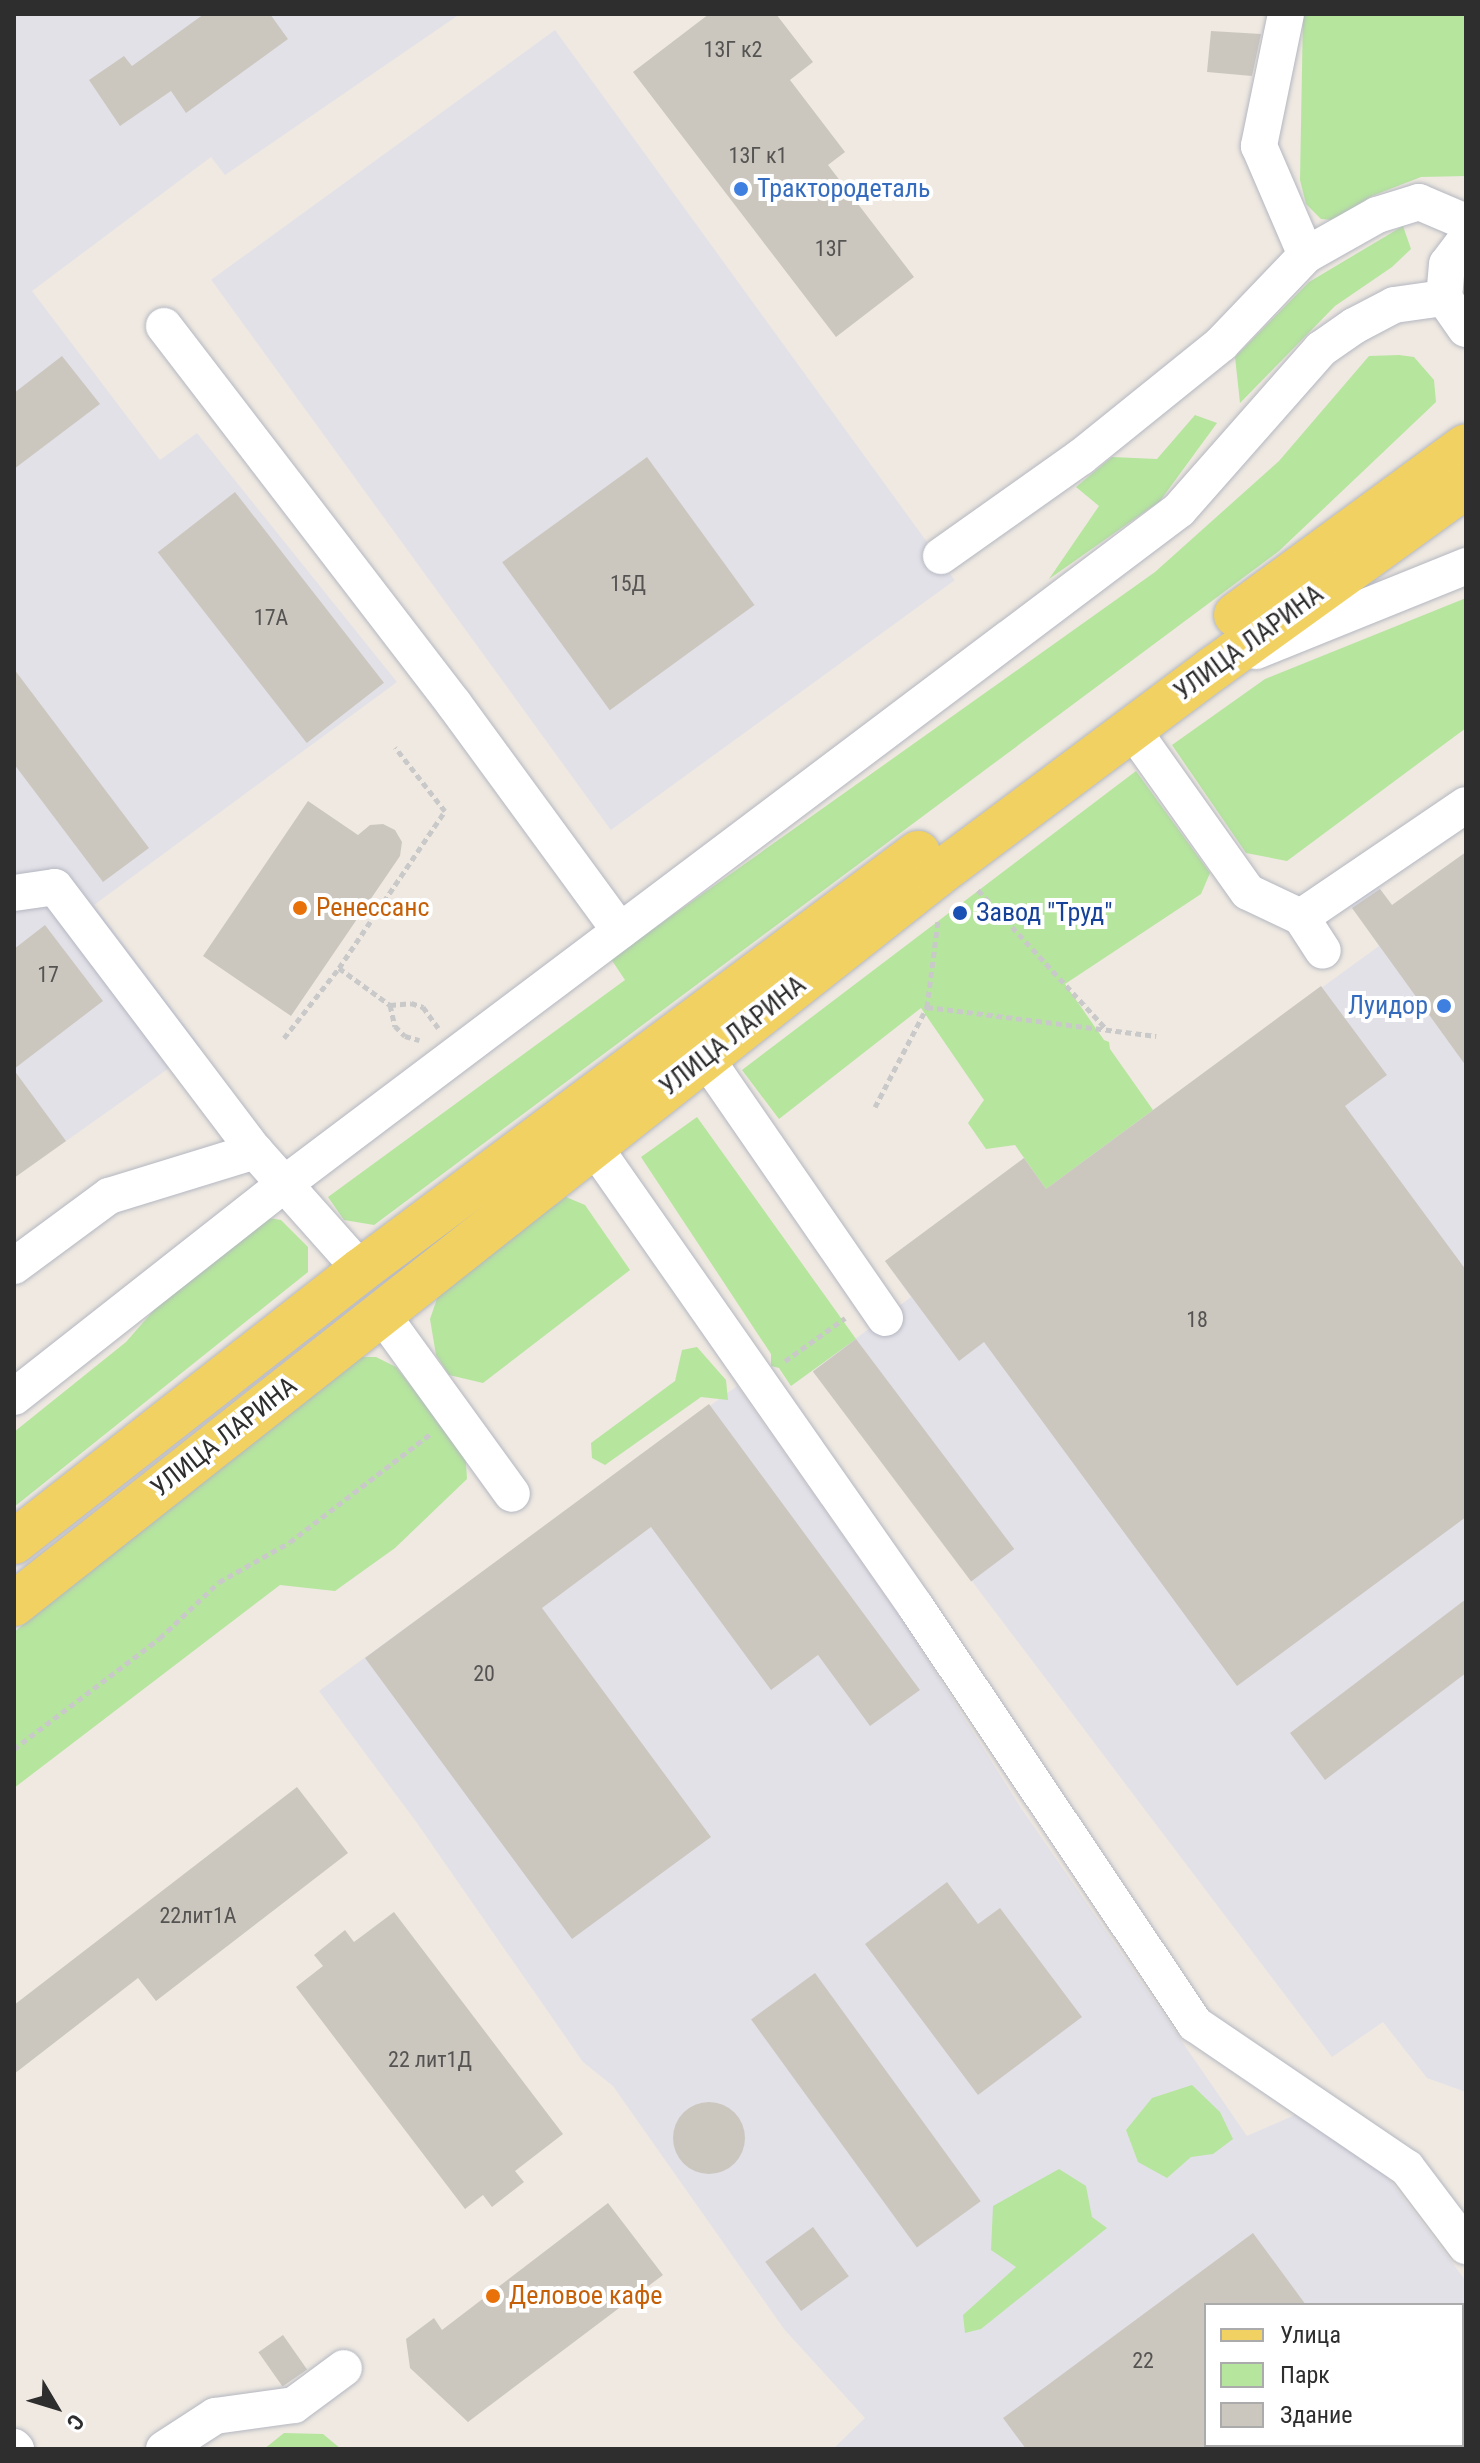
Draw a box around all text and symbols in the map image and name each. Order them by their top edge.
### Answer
house number: 13Г к2 [704,37,762,63]
house number: 13Г к1 [729,143,787,169]
place label: Трактородеталь [757,173,930,205]
marker: Трактородеталь [732,180,750,198]
house number: 13Г [815,236,847,262]
house number: 15Д [610,571,646,597]
street label: УЛИЦА ЛАРИНА [1168,578,1330,708]
house number: 17А [254,605,288,631]
place label: Ренессанс [316,892,430,924]
place label: Завод "Труд" [976,897,1113,929]
marker: Ренессанс [291,899,309,917]
marker: Завод "Труд" [951,904,969,922]
house number: 17 [37,962,59,988]
street label: УЛИЦА ЛАРИНА [654,969,812,1103]
place label: Луидор [1348,990,1428,1022]
marker: Луидор [1435,997,1453,1015]
house number: 18 [1186,1307,1208,1333]
street label: УЛИЦА ЛАРИНА [145,1370,303,1504]
house number: 20 [473,1661,495,1687]
house number: 22лит1А [159,1903,237,1929]
house number: 22 лит1Д [388,2047,472,2073]
place label: Деловое кафе [509,2280,662,2312]
marker: Деловое кафе [484,2287,502,2305]
legend [1204,2303,1464,2447]
text: Улица [1280,2321,1341,2349]
house number: 22 [1132,2348,1154,2374]
text: Парк [1280,2361,1330,2389]
north arrow [16,2367,96,2447]
text: Здание [1280,2401,1352,2429]
text: С [62,2409,89,2435]

